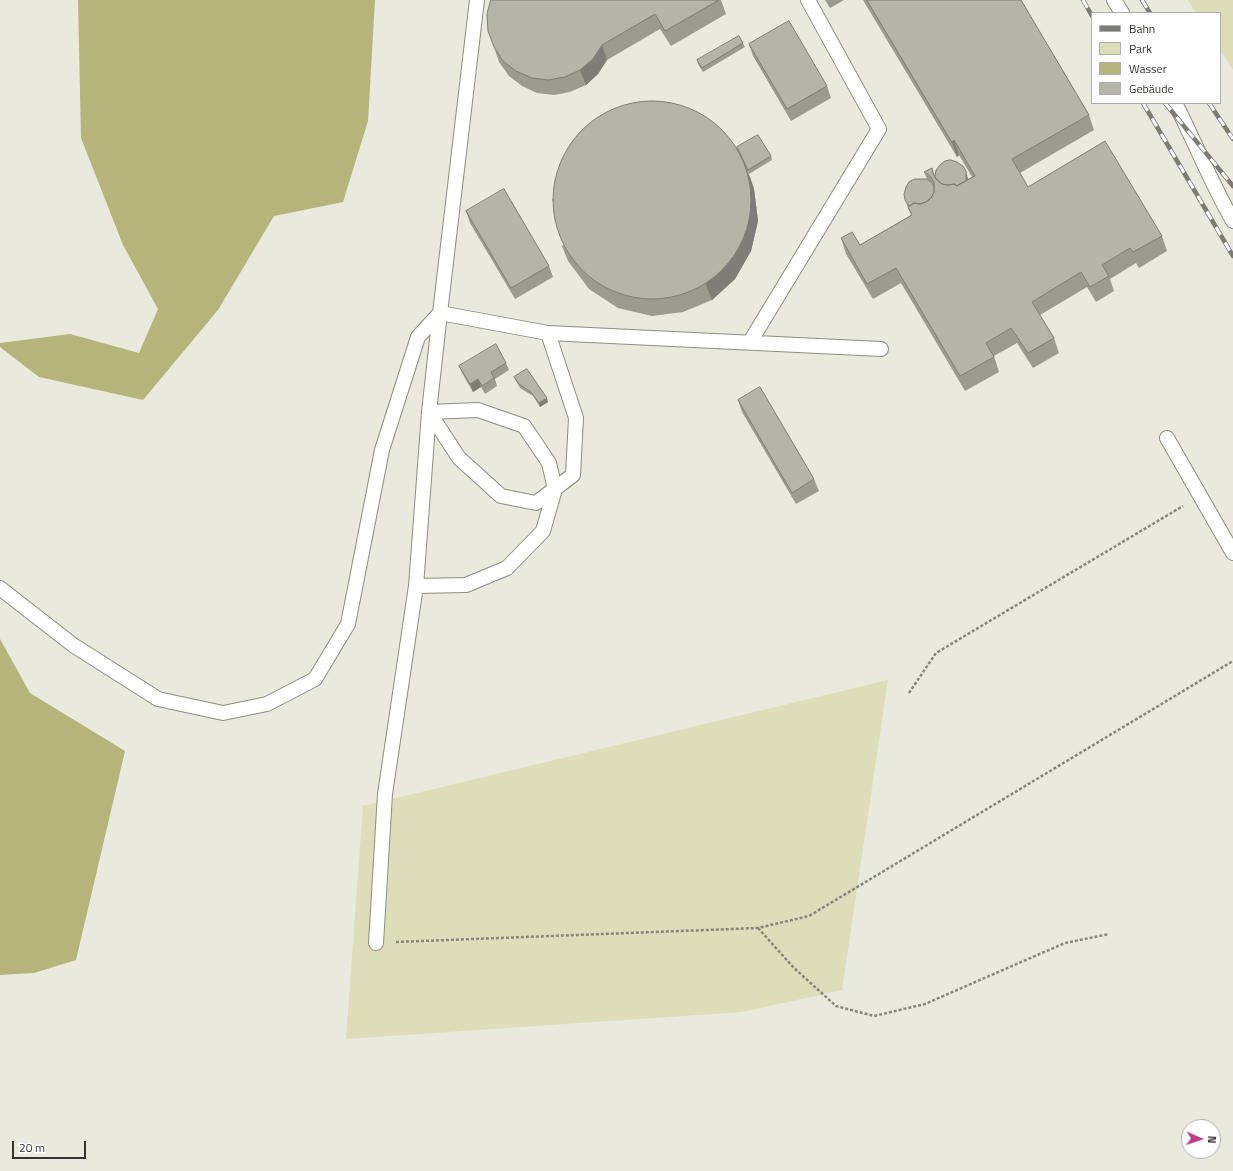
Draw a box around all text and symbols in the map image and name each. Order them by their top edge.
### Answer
legend [1091,12,1221,104]
text: Bahn [1129,19,1155,38]
text: Park [1129,39,1152,58]
text: Wasser [1129,59,1167,78]
text: Gebäude [1129,79,1174,98]
north arrow [1181,1119,1221,1159]
scale bar [14,1133,88,1159]
text: N [1204,1135,1220,1144]
text: 20 m [19,1138,45,1157]

